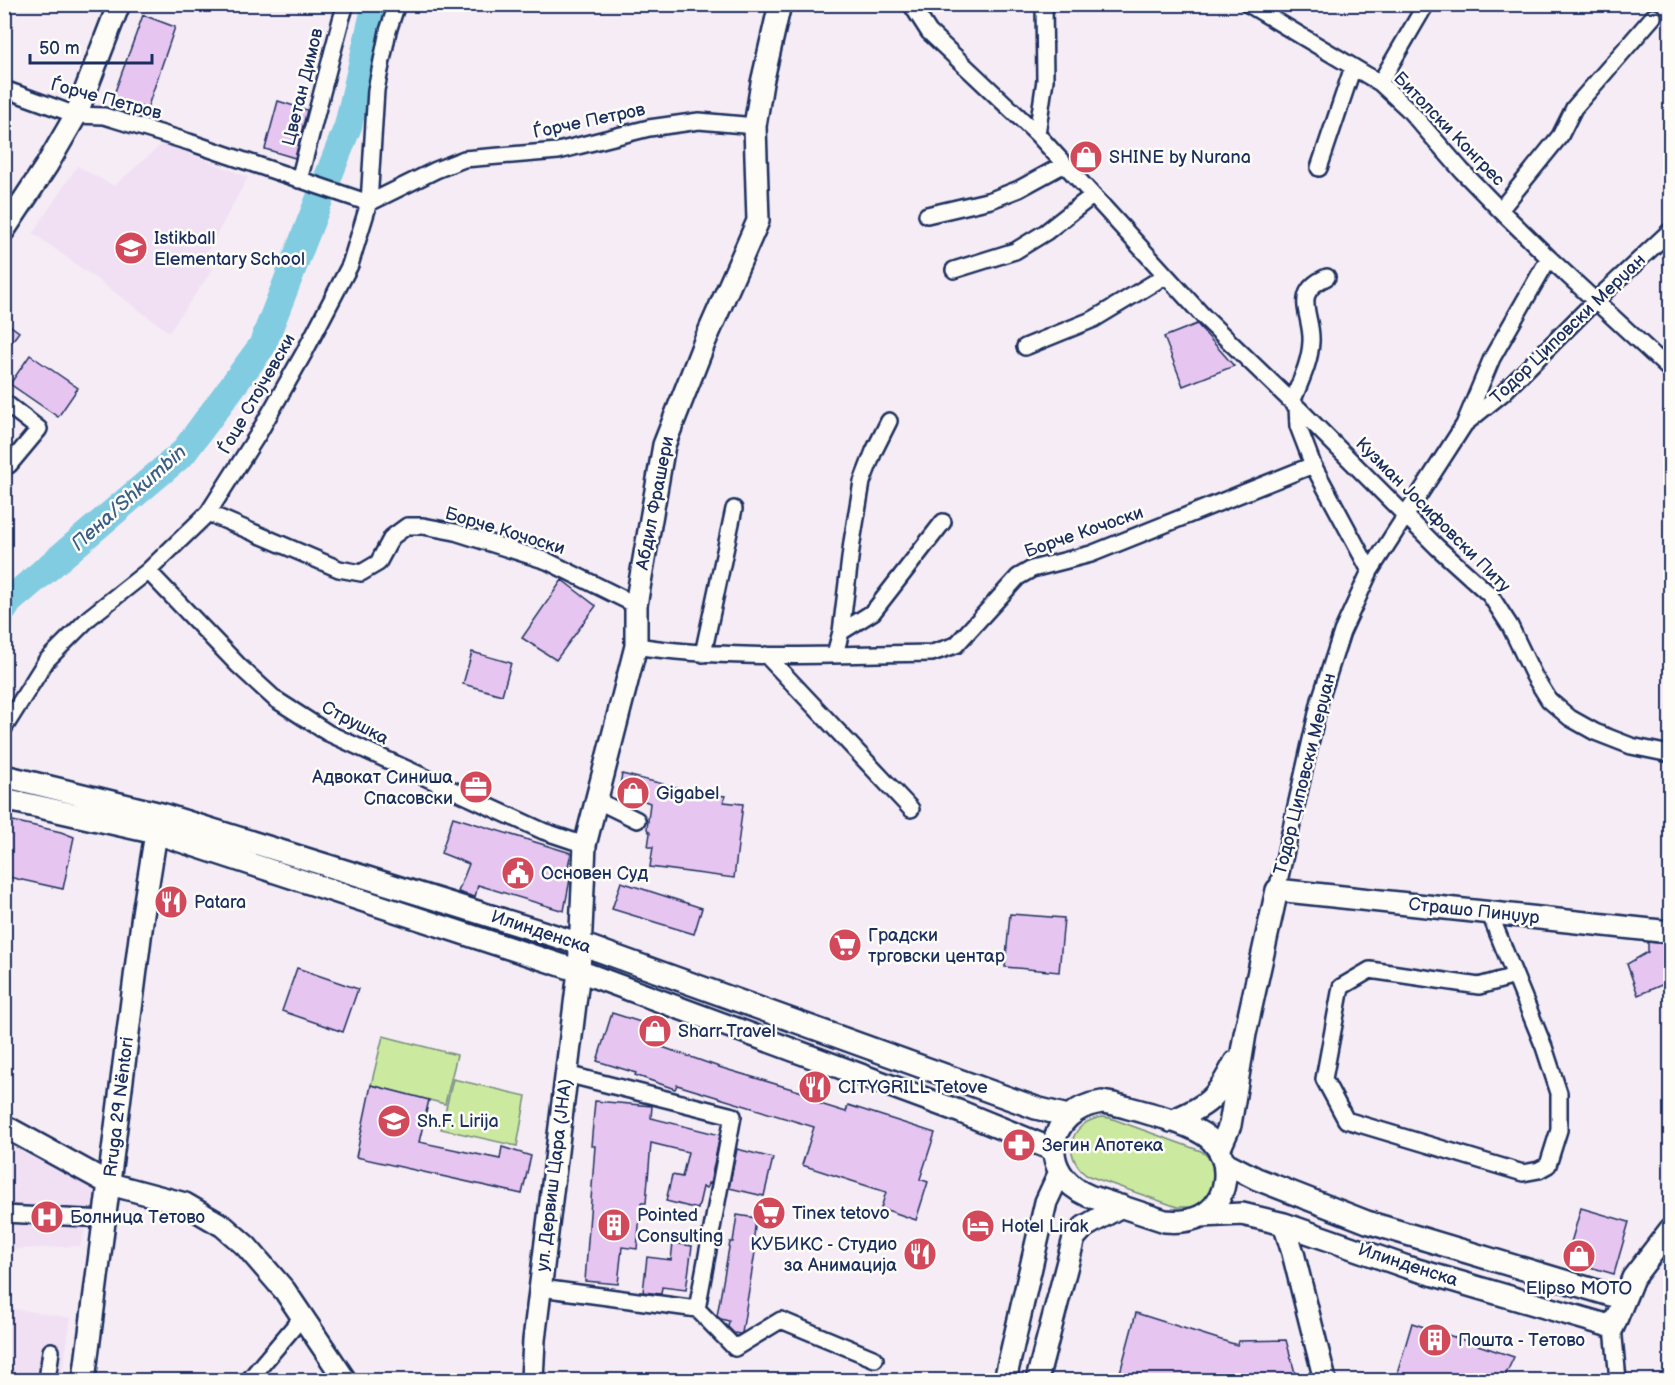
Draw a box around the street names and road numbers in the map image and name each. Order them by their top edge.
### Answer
street label: Цветан Димов [278,25,328,148]
street label: Битолски Конгрес [1389,68,1509,191]
street label: Ѓорче Петров [48,72,165,124]
street label: Ѓорче Петров [531,97,648,143]
street label: Тодор Циповски Мерџан [1486,250,1650,408]
street label: Ѓоце Стојчевски [212,329,300,458]
street label: Кузман Јосифовски Питу [1351,433,1515,597]
street label: Абдил Фрашери [632,434,678,573]
street label: Борче Кочоски [1022,502,1146,562]
street label: Борче Кочоски [442,503,568,559]
street label: Тодор Циповски Мерџан [1270,671,1340,877]
street label: Струшка [318,697,392,750]
street label: Страшо Пинџур [1407,894,1541,928]
street label: Илинденска [488,906,594,958]
street label: Rruga 29 Nëntori [100,1036,138,1178]
street label: ул. Дервиш Цара (ЈНА) [532,1077,576,1273]
street label: Илинденска [1355,1239,1461,1291]

